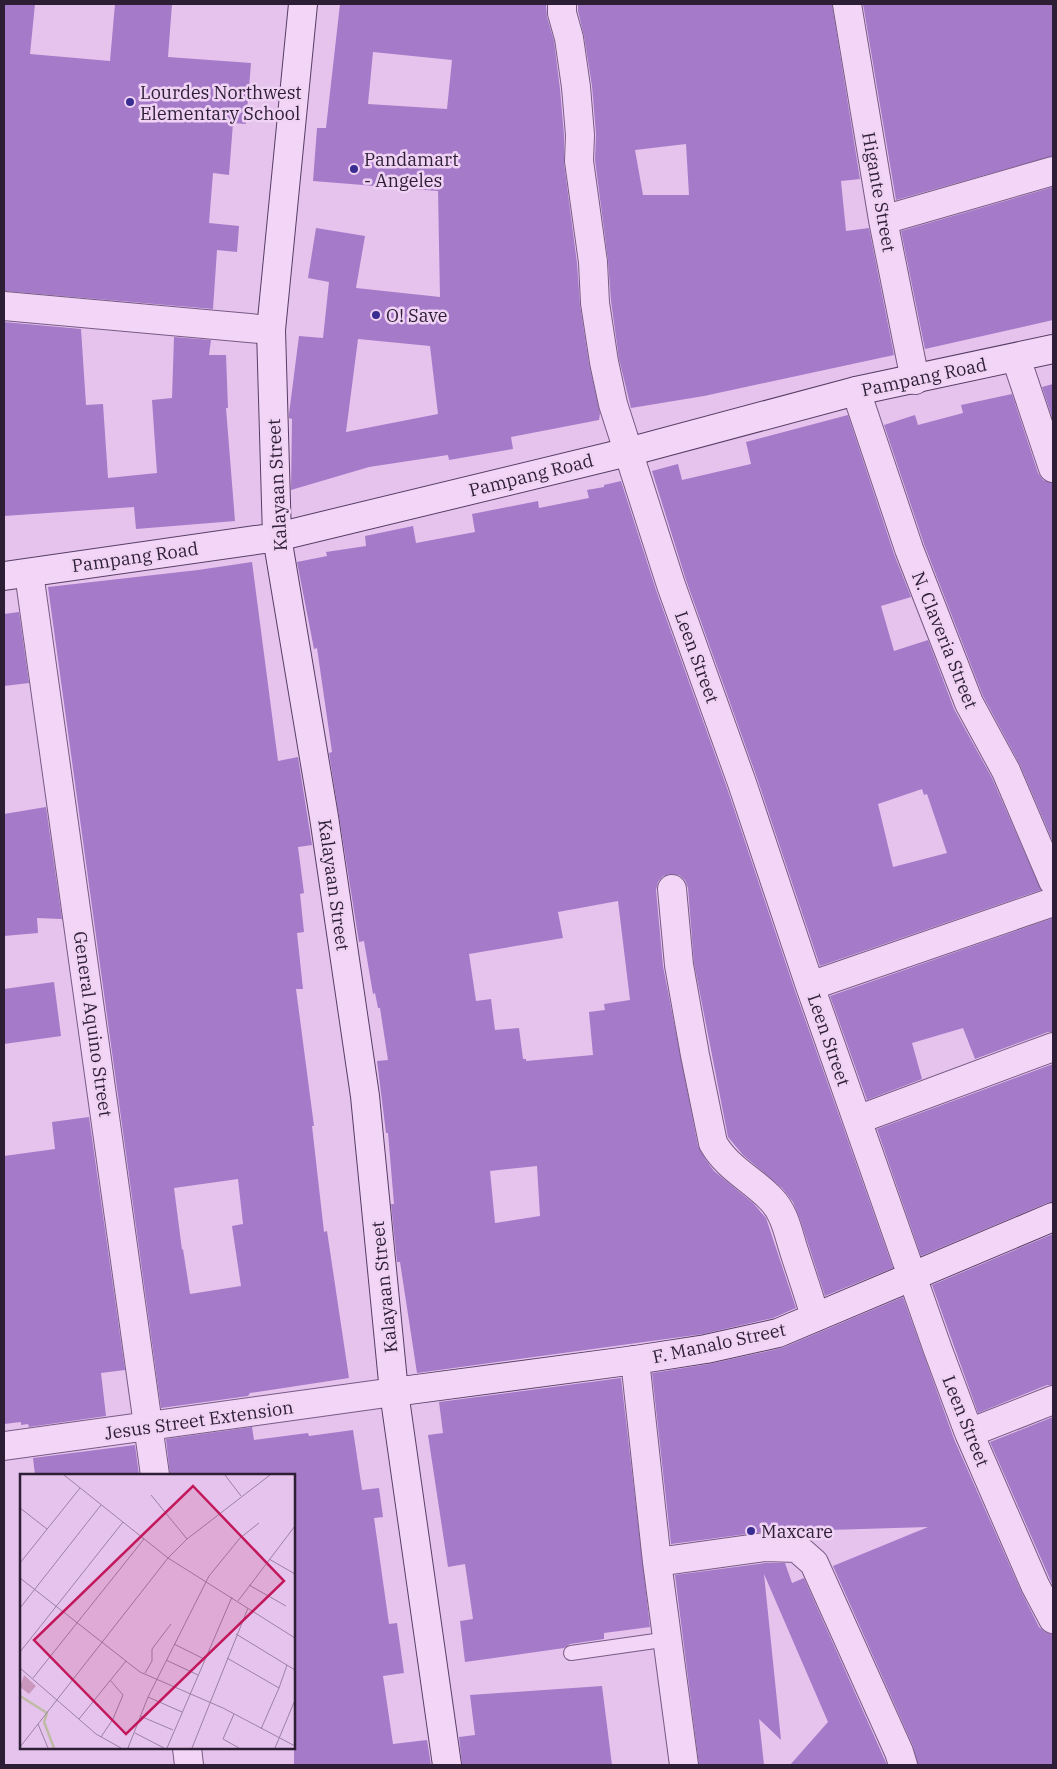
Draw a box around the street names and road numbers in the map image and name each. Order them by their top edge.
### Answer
street label: Higante Street [857,130,901,254]
street label: Pampang Road [859,352,989,401]
street label: Kalayaan Street [262,418,292,552]
street label: Pampang Road [466,448,596,502]
street label: Pampang Road [70,537,200,577]
street label: N. Claveria Street [907,568,983,712]
street label: Leen Street [670,608,724,706]
street label: Kalayaan Street [313,818,355,952]
street label: General Aquino Street [69,930,117,1118]
street label: Leen Street [802,991,856,1089]
street label: Kalayaan Street [366,1220,402,1354]
street label: F. Manalo Street [650,1318,788,1368]
street label: Leen Street [937,1372,995,1470]
street label: Jesus Street Extension [103,1395,295,1445]

